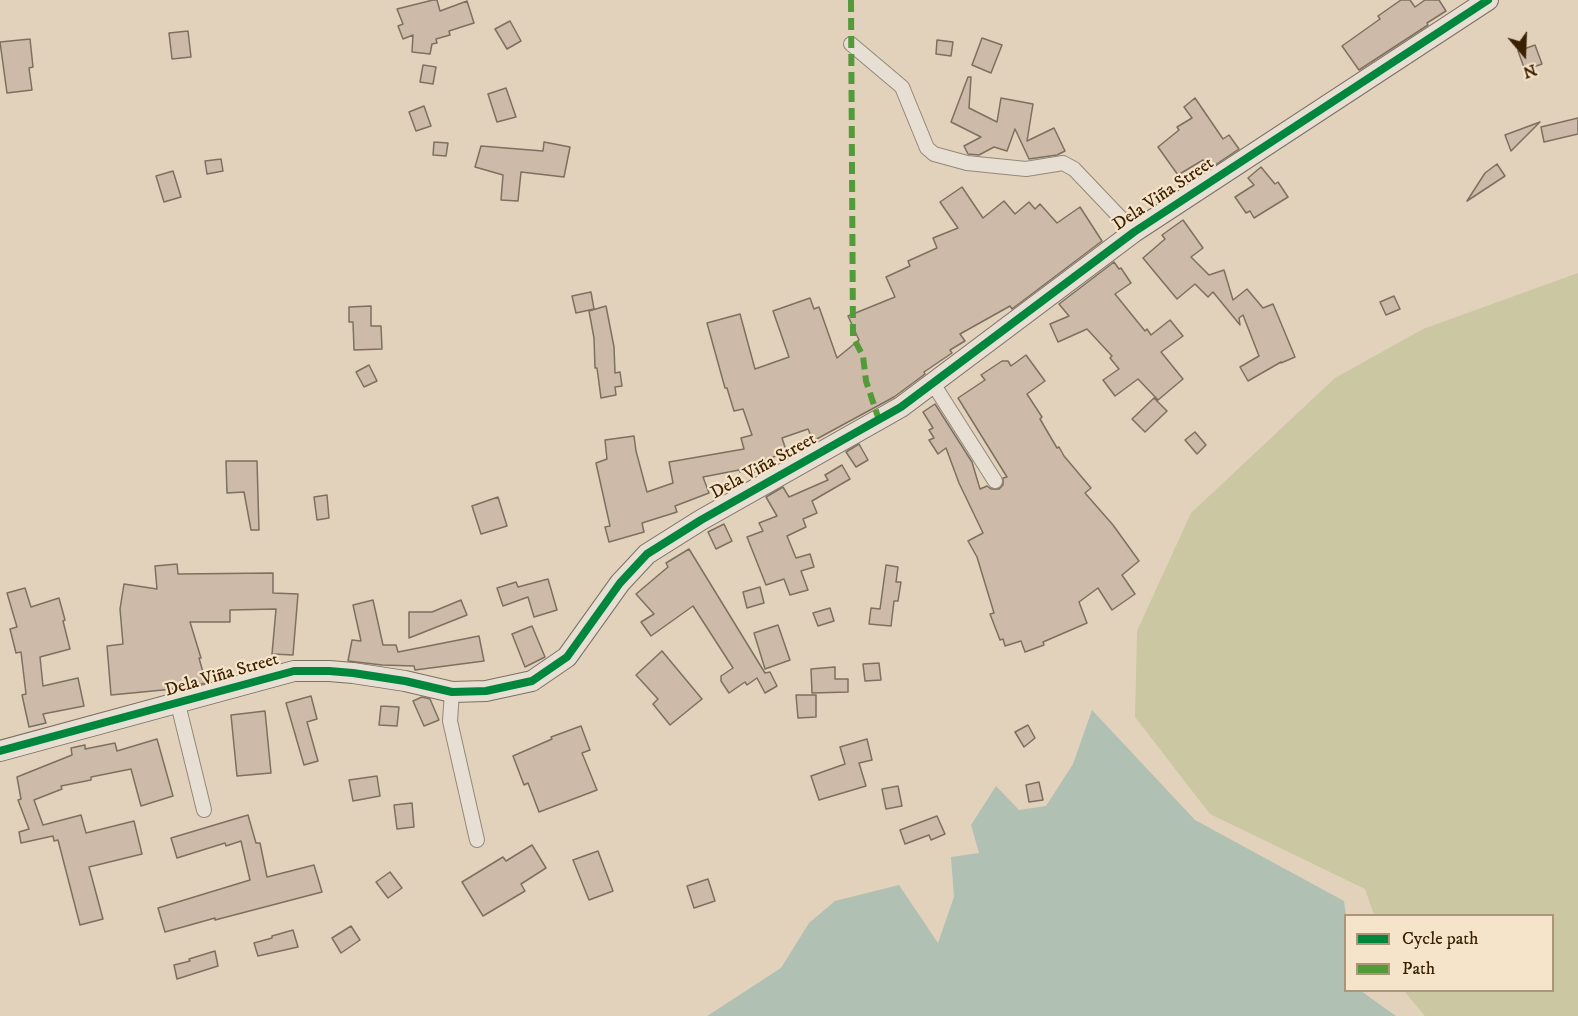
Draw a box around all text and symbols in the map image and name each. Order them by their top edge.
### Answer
north arrow [1494,24,1554,84]
text: N [1520,59,1539,83]
street label: Dela Viña Street [1109,153,1219,237]
street label: Dela Viña Street [708,429,820,505]
street label: Dela Viña Street [163,649,281,703]
legend [1344,914,1554,992]
text: Cycle path [1402,928,1479,950]
text: Path [1402,958,1435,980]

